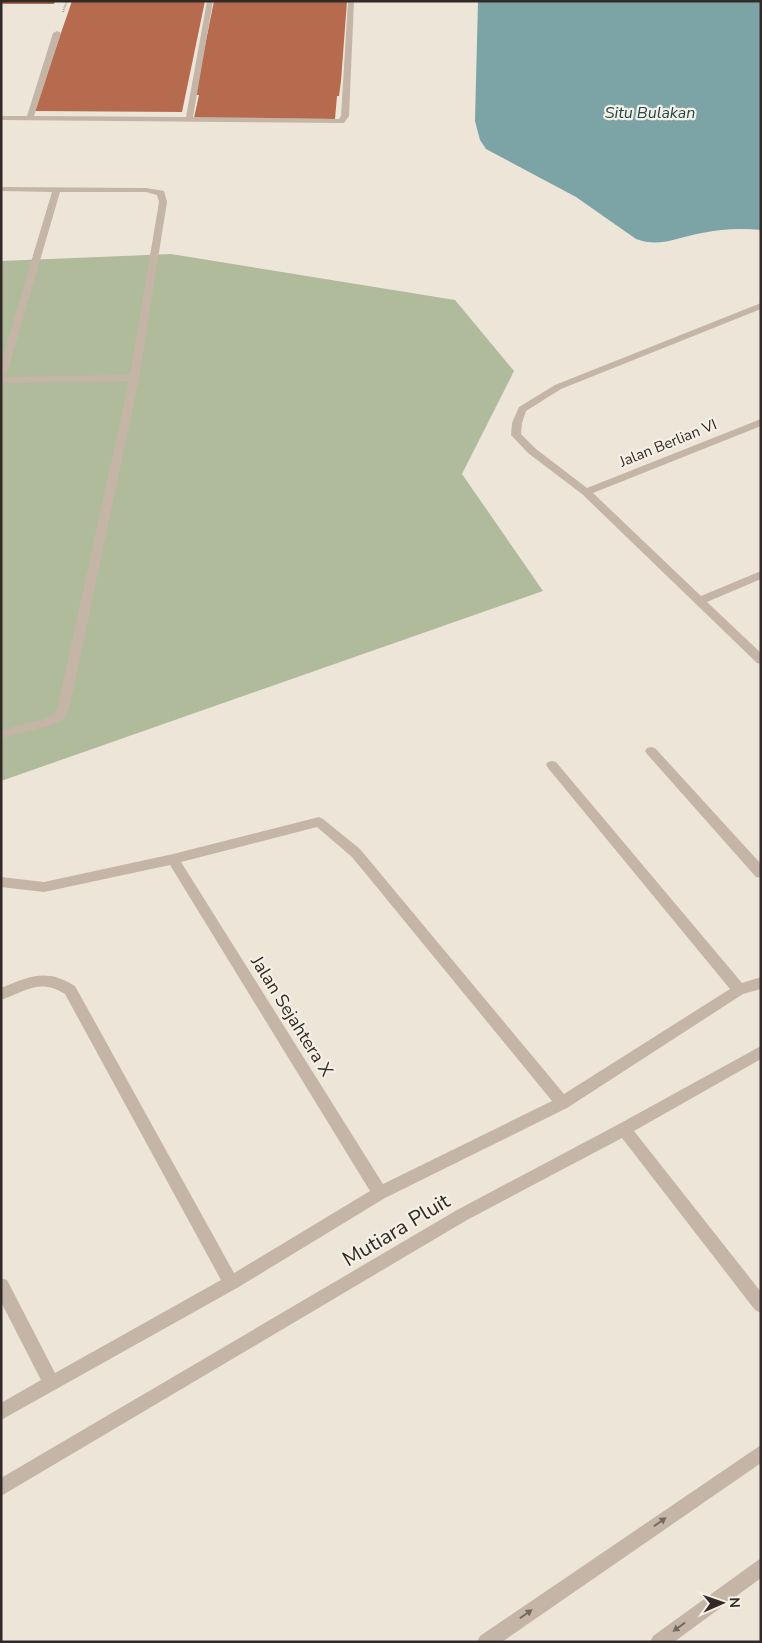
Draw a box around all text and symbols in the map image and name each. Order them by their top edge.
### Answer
water label: Situ Bulakan [605,102,695,124]
street label: Jalan Berlian VI [615,414,720,472]
street label: Jalan Sejahtera X [245,950,339,1081]
street label: Mutiara Pluit [337,1187,455,1273]
one-way arrow [653,1517,666,1527]
north arrow [697,1578,747,1628]
text: N [725,1597,744,1608]
one-way arrow [519,1609,533,1619]
one-way arrow [672,1622,686,1632]

